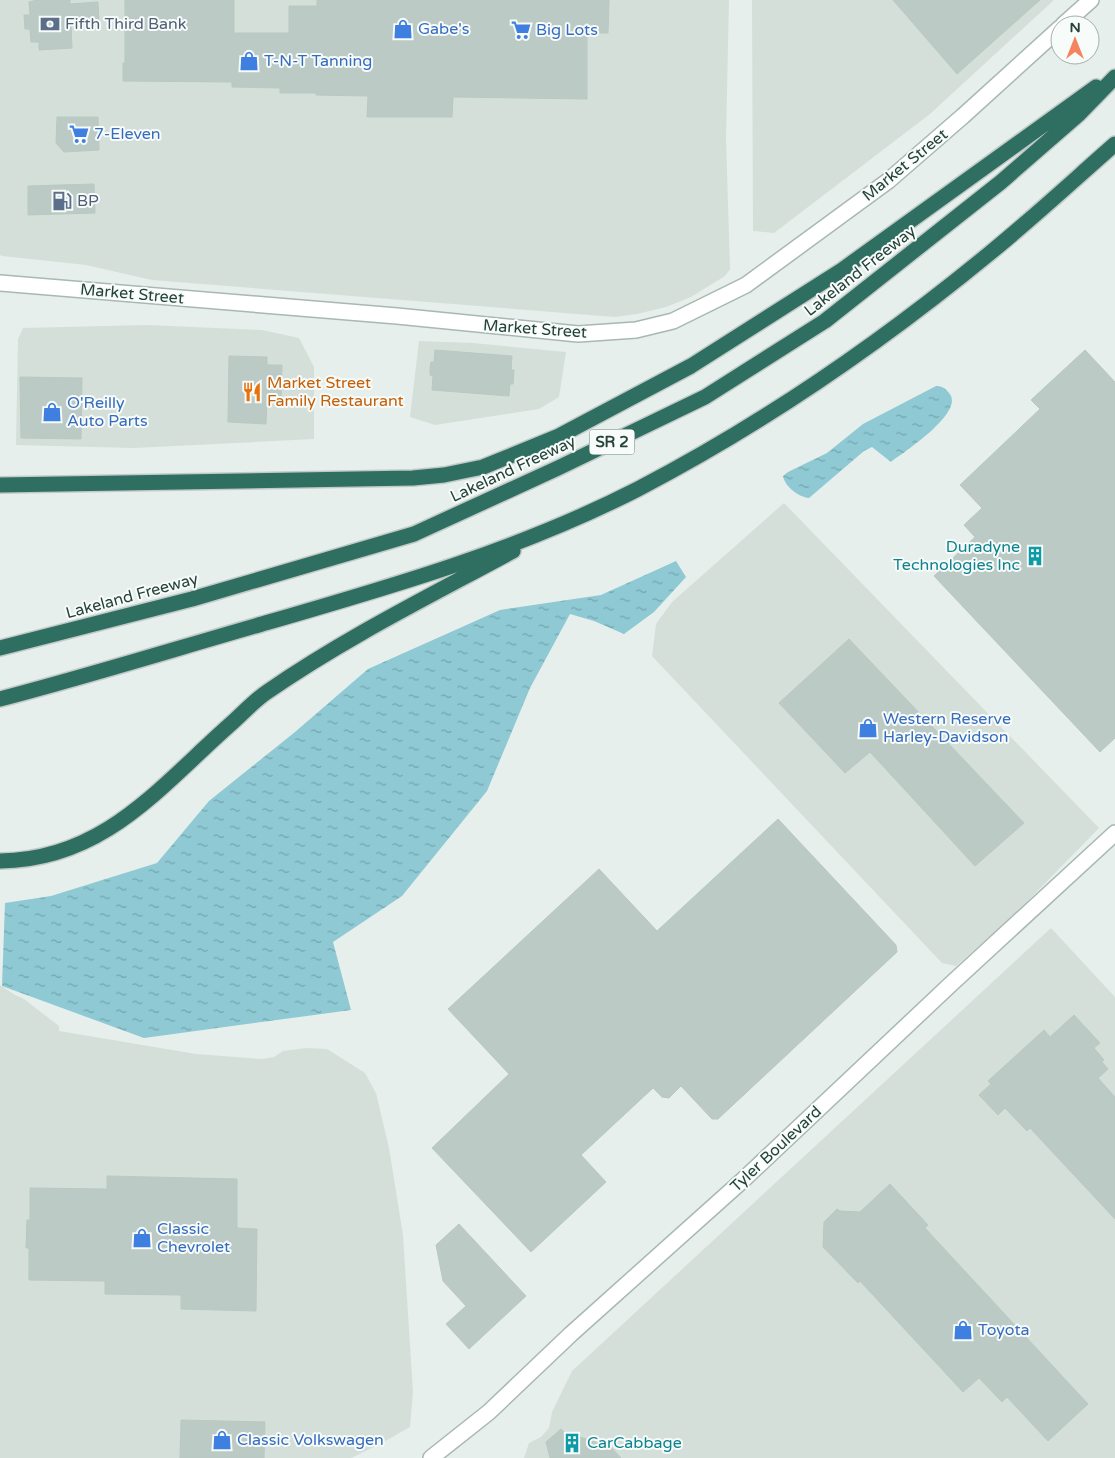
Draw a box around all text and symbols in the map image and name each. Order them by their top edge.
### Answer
bank icon: Fifth Third Bank [39,13,61,35]
place label: Fifth Third Bank [65,14,187,34]
north arrow [1050,15,1100,65]
shop icon: Gabe's [392,18,414,40]
place label: Gabe's [418,19,470,39]
supermarket icon: Big Lots [510,19,532,41]
text: N [1069,19,1081,36]
place label: Big Lots [536,20,598,40]
shop icon: T-N-T Tanning [238,50,260,72]
place label: T-N-T Tanning [264,51,372,71]
supermarket icon: 7-Eleven [68,123,90,145]
place label: 7-Eleven [94,124,161,144]
street label: Market Street [858,124,952,206]
fuel station icon: BP [51,190,73,212]
place label: BP [77,191,99,211]
street label: Lakeland Freeway [800,221,920,321]
street label: Market Street [79,279,185,309]
street label: Market Street [482,315,588,343]
place label: Market Street Family Restaurant [267,373,404,411]
restaurant icon: Market Street Family Restaurant [241,381,263,403]
place label: O'Reilly Auto Parts [67,393,148,431]
shop icon: O'Reilly Auto Parts [41,401,63,423]
road number: SR 2 [590,430,634,454]
street label: Lakeland Freeway [447,431,579,507]
place label: Duradyne Technologies Inc [893,537,1020,575]
building icon: Duradyne Technologies Inc [1024,545,1046,567]
street label: Lakeland Freeway [64,569,201,623]
place label: Western Reserve Harley-Davidson [883,709,1011,747]
shop icon: Western Reserve Harley-Davidson [857,717,879,739]
street label: Tyler Boulevard [726,1102,826,1196]
place label: Classic Chevrolet [157,1219,230,1257]
shop icon: Classic Chevrolet [131,1227,153,1249]
shop icon: Toyota [952,1319,974,1341]
place label: Toyota [978,1320,1030,1340]
shop icon: Classic Volkswagen [211,1429,233,1451]
place label: Classic Volkswagen [237,1430,384,1450]
building icon: CarCabbage [561,1432,583,1454]
place label: CarCabbage [587,1433,682,1453]

